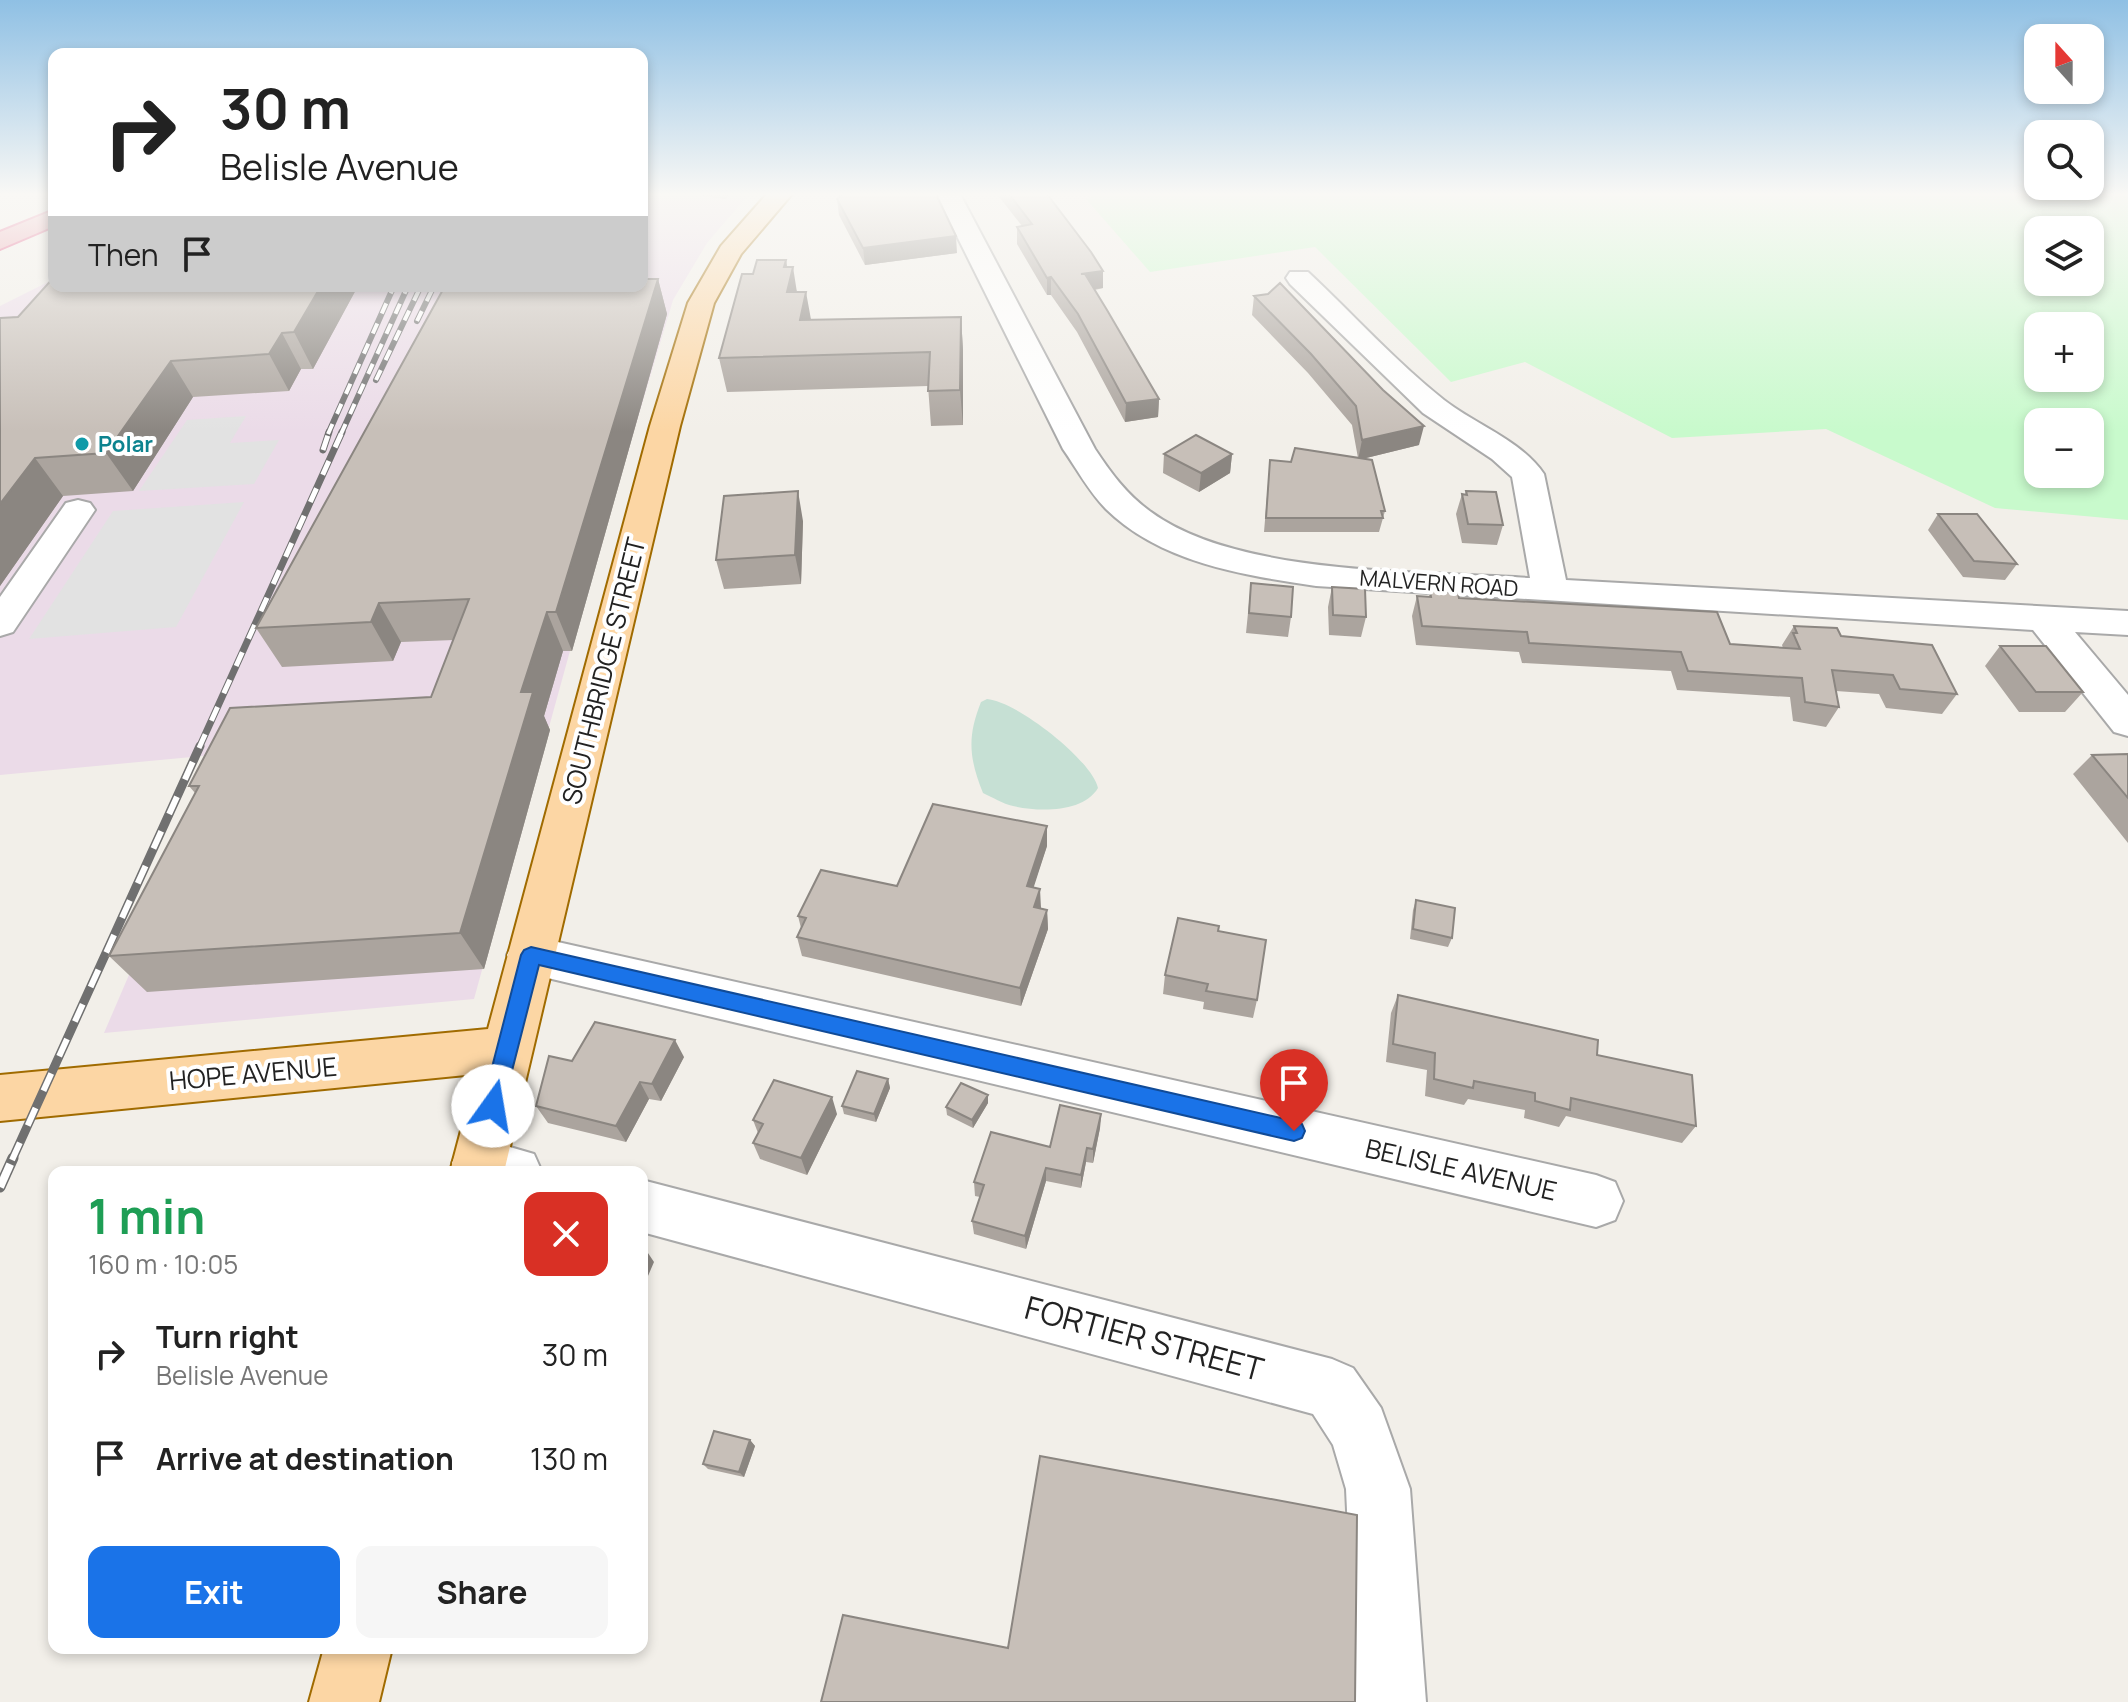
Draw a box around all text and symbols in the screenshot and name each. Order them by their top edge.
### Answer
north arrow [2024,24,2104,104]
map controls [2024,24,2104,488]
text: 30 m [220,69,351,146]
icon: right [88,80,192,184]
button: search [2024,120,2104,200]
text: Belisle Avenue [220,142,459,191]
button: layers [2024,216,2104,296]
icon: arrive [175,232,219,276]
text: Then [88,234,159,275]
button: + [2024,312,2104,392]
button: − [2024,408,2104,488]
place label: Polar [98,429,153,459]
marker: Polar [73,435,91,453]
street label: SOUTHBRIDGE STREET [552,533,654,808]
street label: MALVERN ROAD [1359,562,1519,604]
street label: HOPE AVENUE [167,1048,338,1098]
pin [1260,1049,1328,1131]
icon: arrive [1272,1061,1316,1105]
position arrow [451,1064,535,1148]
street label: BELISLE AVENUE [1362,1130,1561,1209]
text: 1 min [88,1183,205,1248]
button: close [524,1192,608,1276]
text: 160 m · 10:05 [88,1246,238,1282]
street label: FORTIER STREET [1020,1285,1268,1391]
text: Turn right [156,1316,299,1357]
icon: right [88,1332,132,1376]
text: 30 m [542,1334,608,1375]
text: Belisle Avenue [156,1357,328,1393]
icon: arrive [88,1436,132,1480]
text: Arrive at destination [156,1438,454,1479]
text: 130 m [530,1438,608,1479]
button: Exit [88,1546,340,1638]
button: Share [356,1546,608,1638]

